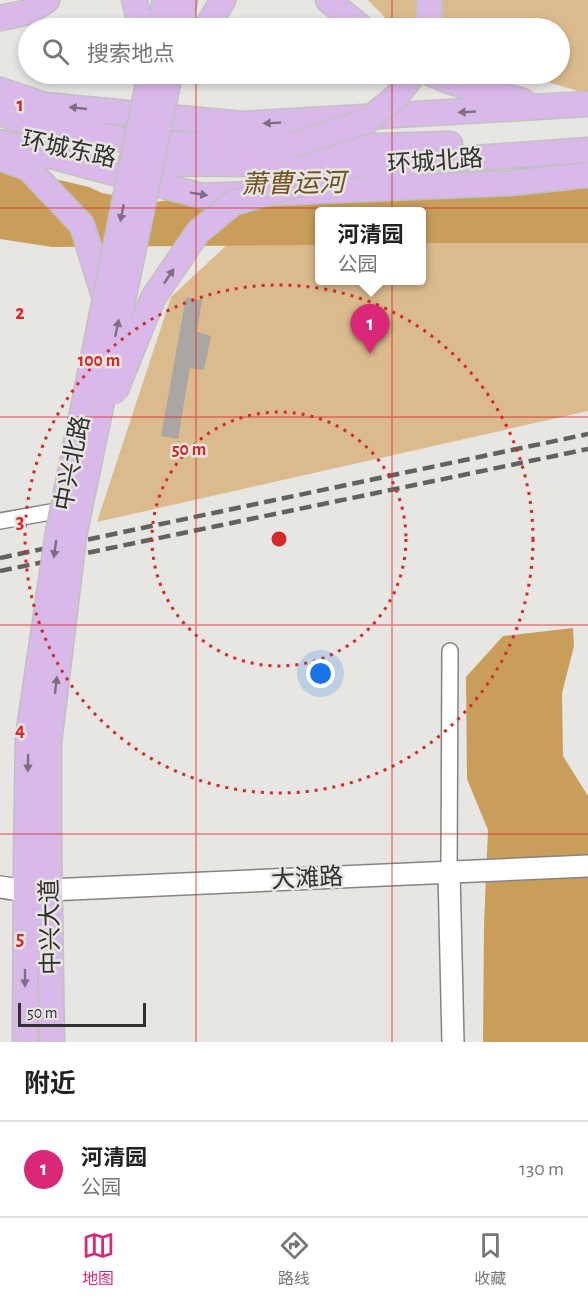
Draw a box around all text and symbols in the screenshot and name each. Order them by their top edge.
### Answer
search box [18,18,570,84]
icon: search [39,35,72,68]
text: 搜索地点 [87,43,175,65]
text: 1 [16,95,24,115]
one-way arrow [68,103,87,113]
one-way arrow [457,107,476,116]
one-way arrow [263,118,282,127]
street label: 环城东路 [19,126,119,172]
street label: 环城北路 [386,145,484,177]
water label: 萧曹运河 [241,169,350,198]
one-way arrow [189,189,208,198]
one-way arrow [117,204,126,223]
popup [315,207,426,285]
text: 河清园 [337,224,404,246]
text: 公园 [337,255,377,275]
one-way arrow [163,268,174,284]
text: 2 [15,303,25,323]
pin: 1 [350,304,389,354]
one-way arrow [113,318,122,337]
text: 100 m [78,352,120,370]
street label: 中兴北路 [50,413,94,513]
text: 50 m [172,441,206,459]
text: 3 [16,512,24,532]
centre of rings [269,529,289,549]
one-way arrow [51,539,60,558]
your location [306,659,335,688]
one-way arrow [51,676,60,695]
text: 4 [15,720,25,740]
one-way arrow [23,753,33,772]
street label: 大滩路 [270,863,344,893]
street label: 中兴大道 [36,879,64,975]
text: 5 [16,929,24,949]
one-way arrow [21,969,30,988]
scale bar [18,1000,146,1028]
text: 50 m [27,1005,58,1021]
text: 附近 [24,1071,76,1097]
text: 河清园 [81,1147,147,1169]
text: 1 [40,1159,47,1179]
text: 130 m [519,1159,564,1179]
text: 公园 [81,1178,121,1198]
tab: 地图 [82,1229,115,1289]
tab: 路线 [278,1229,311,1289]
tab: 收藏 [474,1229,507,1289]

